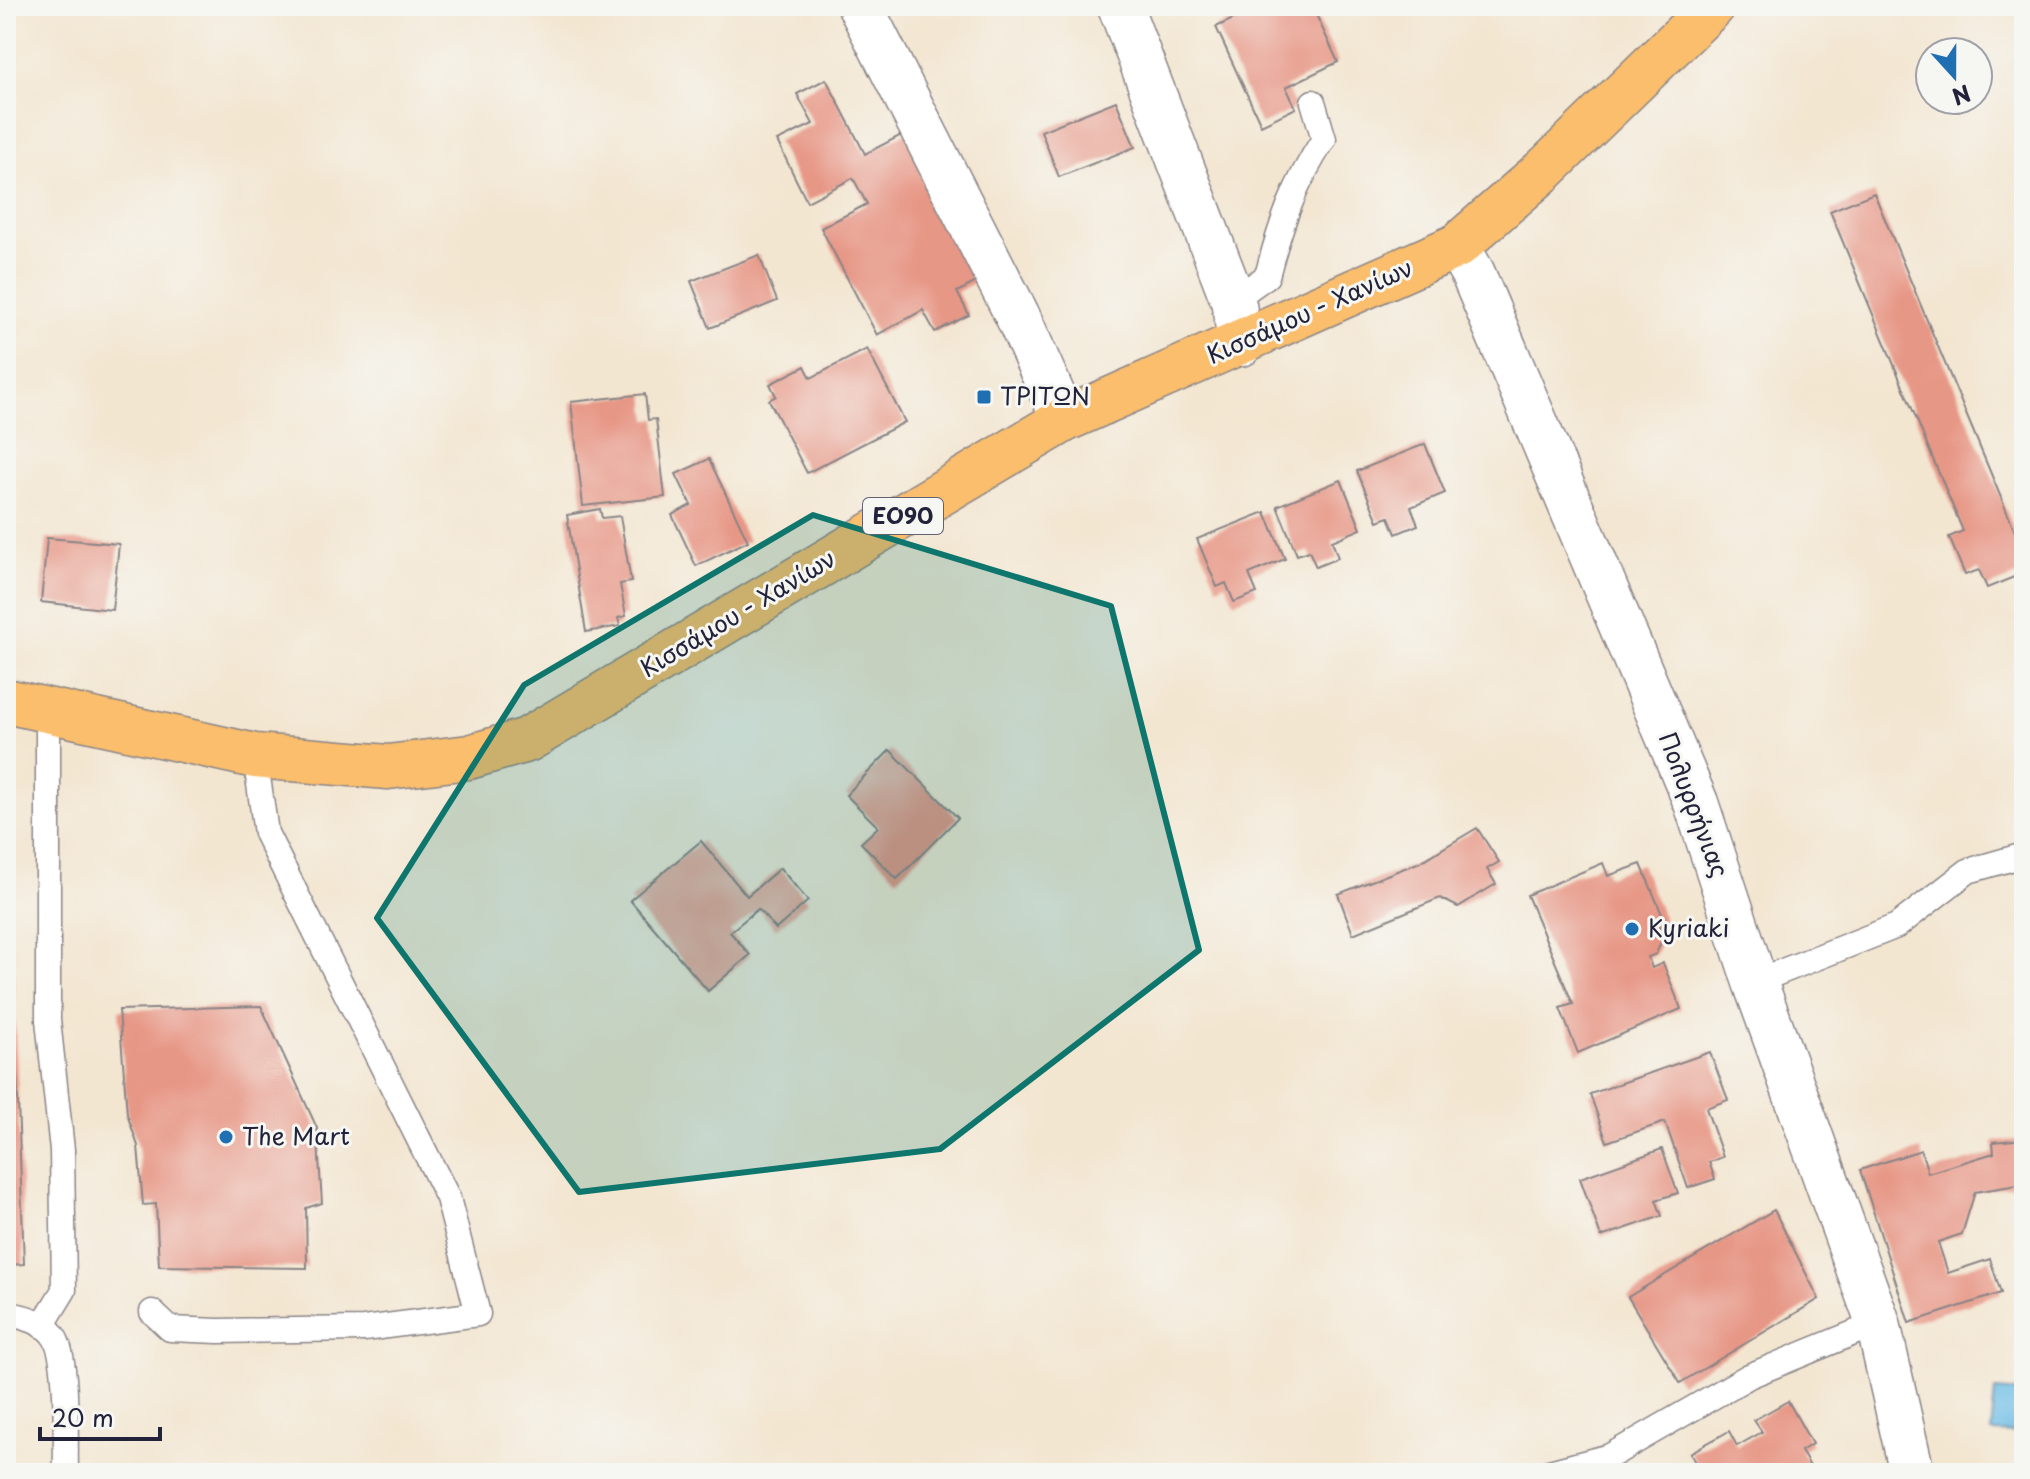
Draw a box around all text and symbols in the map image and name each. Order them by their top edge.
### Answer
north arrow [1914,36,1994,116]
text: N [1948,78,1976,115]
street label: Κισσάμου - Χανίων [1200,248,1418,372]
place label: ΤΡΙΤΩΝ [1000,377,1090,413]
marker: ΤΡΙΤΩΝ [975,388,993,406]
road number: ΕΟ90 [863,498,943,534]
street label: Κισσάμου - Χανίων [632,540,842,685]
street label: Πολυρρήνιας [1651,727,1739,882]
place label: Kyriaki [1648,909,1729,945]
marker: Kyriaki [1623,920,1641,938]
place label: The Mart [242,1117,350,1153]
marker: The Mart [217,1128,235,1146]
scale bar [40,1391,160,1441]
text: 20 m [52,1399,114,1435]

